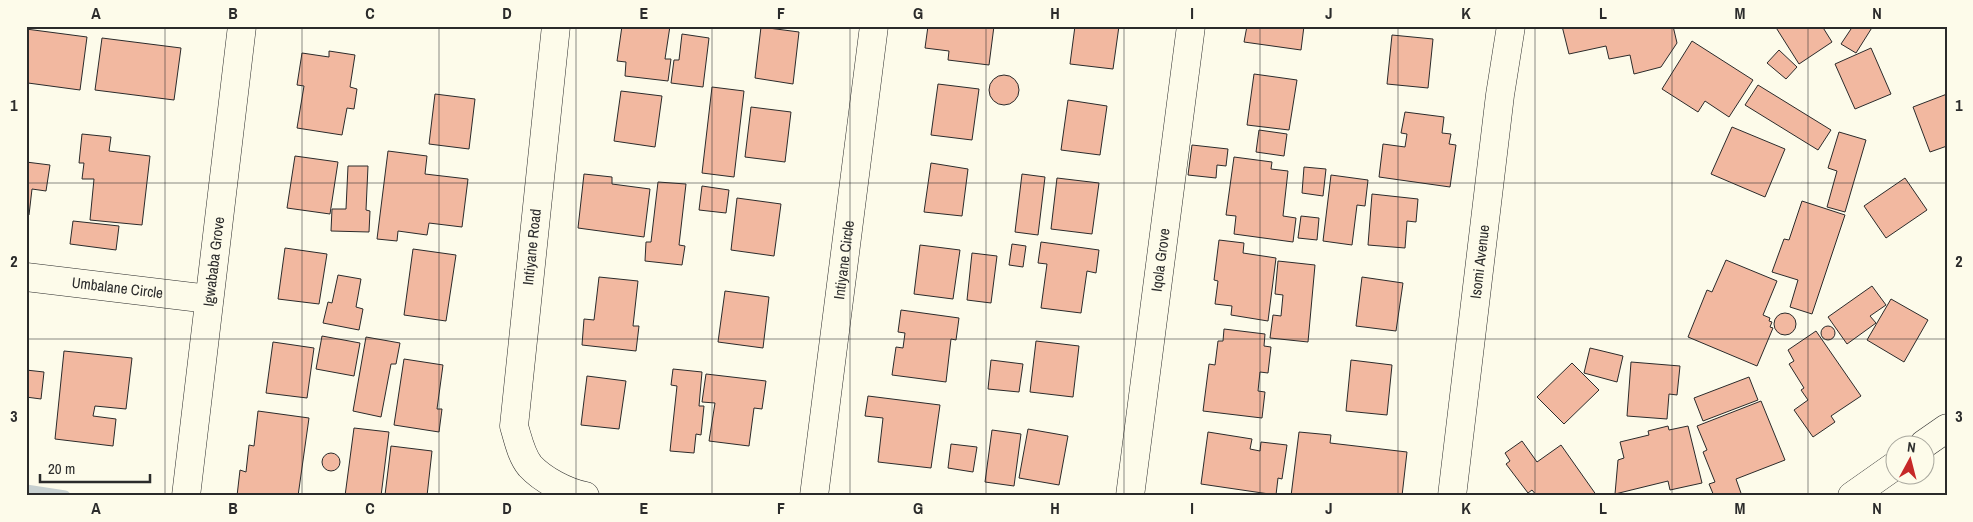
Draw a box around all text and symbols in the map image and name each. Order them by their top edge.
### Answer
text: A [91,2,101,24]
text: B [228,2,238,24]
text: C [365,2,375,24]
text: D [502,2,512,24]
text: E [640,2,649,24]
text: F [777,2,785,24]
text: G [913,2,923,24]
text: H [1050,2,1060,24]
text: I [1190,2,1194,24]
text: J [1325,2,1333,24]
text: K [1461,2,1471,24]
text: L [1599,2,1607,24]
text: M [1735,2,1746,24]
text: N [1872,2,1882,24]
text: 1 [10,94,18,116]
text: 1 [1955,94,1963,116]
street label: Intiyane Road [517,208,546,286]
street label: Igwababa Grove [198,215,229,308]
street label: Intiyane Circle [828,219,859,301]
street label: Isomi Avenue [1465,223,1494,300]
street label: Iqola Grove [1146,227,1175,293]
text: 2 [10,250,18,272]
text: 2 [1955,250,1963,272]
street label: Umbalane Circle [71,272,164,303]
text: 3 [10,405,18,427]
text: 3 [1955,405,1963,427]
north arrow [1886,434,1936,484]
text: N [1906,438,1917,457]
scale bar [40,452,150,484]
text: 20 m [48,458,75,479]
text: A [91,497,101,519]
text: B [228,497,238,519]
text: C [365,497,375,519]
text: D [502,497,512,519]
text: E [640,497,649,519]
text: F [777,497,785,519]
text: G [913,497,923,519]
text: H [1050,497,1060,519]
text: I [1190,497,1194,519]
text: J [1325,497,1333,519]
text: K [1461,497,1471,519]
text: L [1599,497,1607,519]
text: M [1735,497,1746,519]
text: N [1872,497,1882,519]

